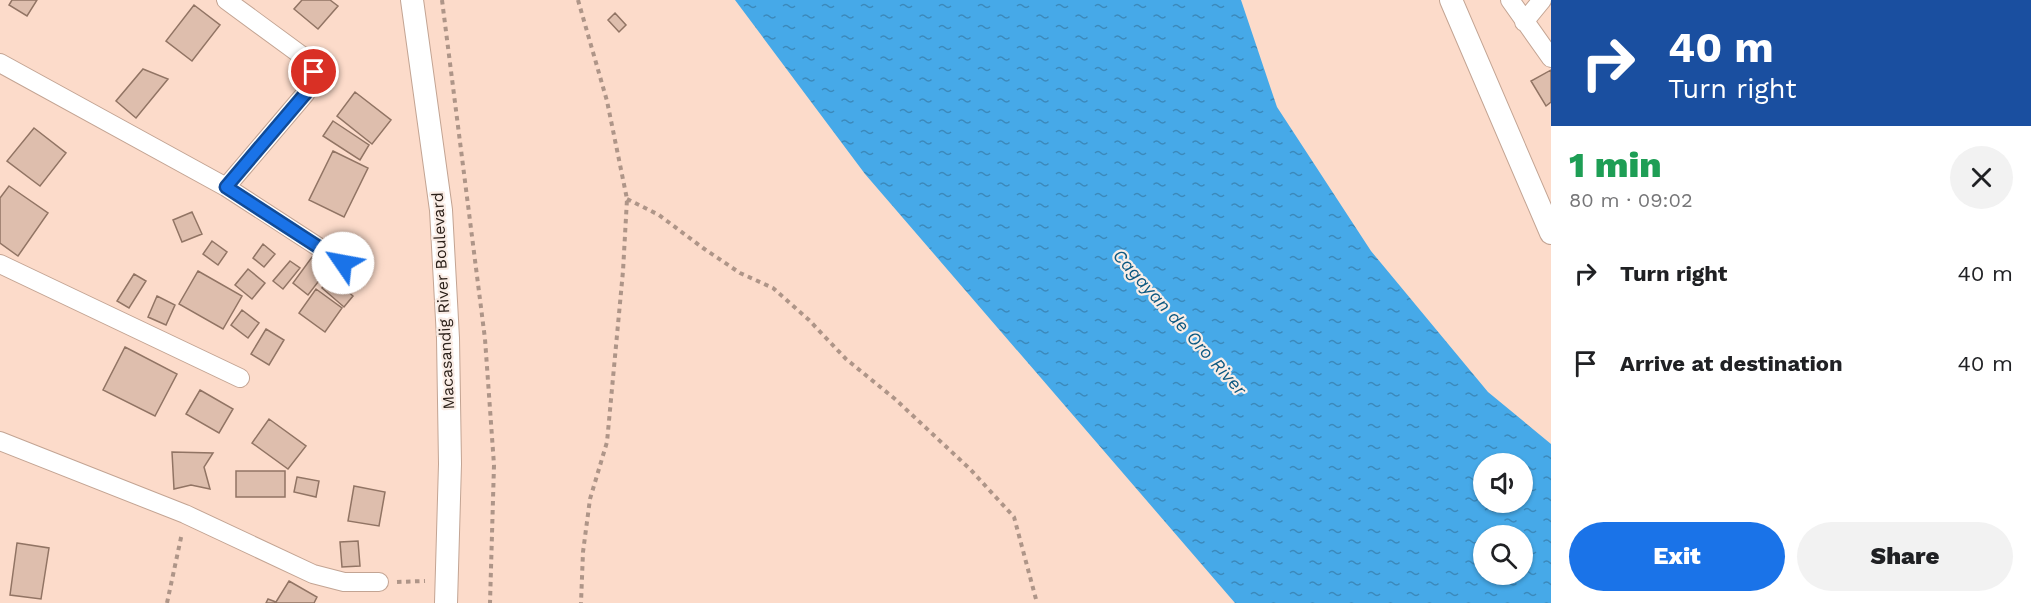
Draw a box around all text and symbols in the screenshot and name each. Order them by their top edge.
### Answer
text: 40 m [1668,23,1774,72]
icon: right [1569,24,1647,102]
pin [288,46,339,97]
icon: arrive [297,55,330,88]
text: Turn right [1668,73,1797,105]
text: 1 min [1569,144,1662,186]
button: close [1950,146,2013,209]
text: 80 m · 09:02 [1569,188,1693,212]
street label: Macasandig River Boulevard [428,192,458,410]
position arrow [311,231,375,295]
water label: Cagayan de Oro River [1109,245,1252,400]
icon: right [1569,257,1602,290]
text: Turn right [1620,261,1727,286]
text: 40 m [1957,261,2013,286]
icon: arrive [1569,347,1602,380]
text: Arrive at destination [1620,351,1843,376]
text: 40 m [1957,351,2013,376]
map controls [1473,453,1533,585]
button: sound [1473,453,1533,513]
button: Exit [1569,522,1785,591]
button: Share [1797,522,2013,591]
button: search [1473,525,1533,585]

